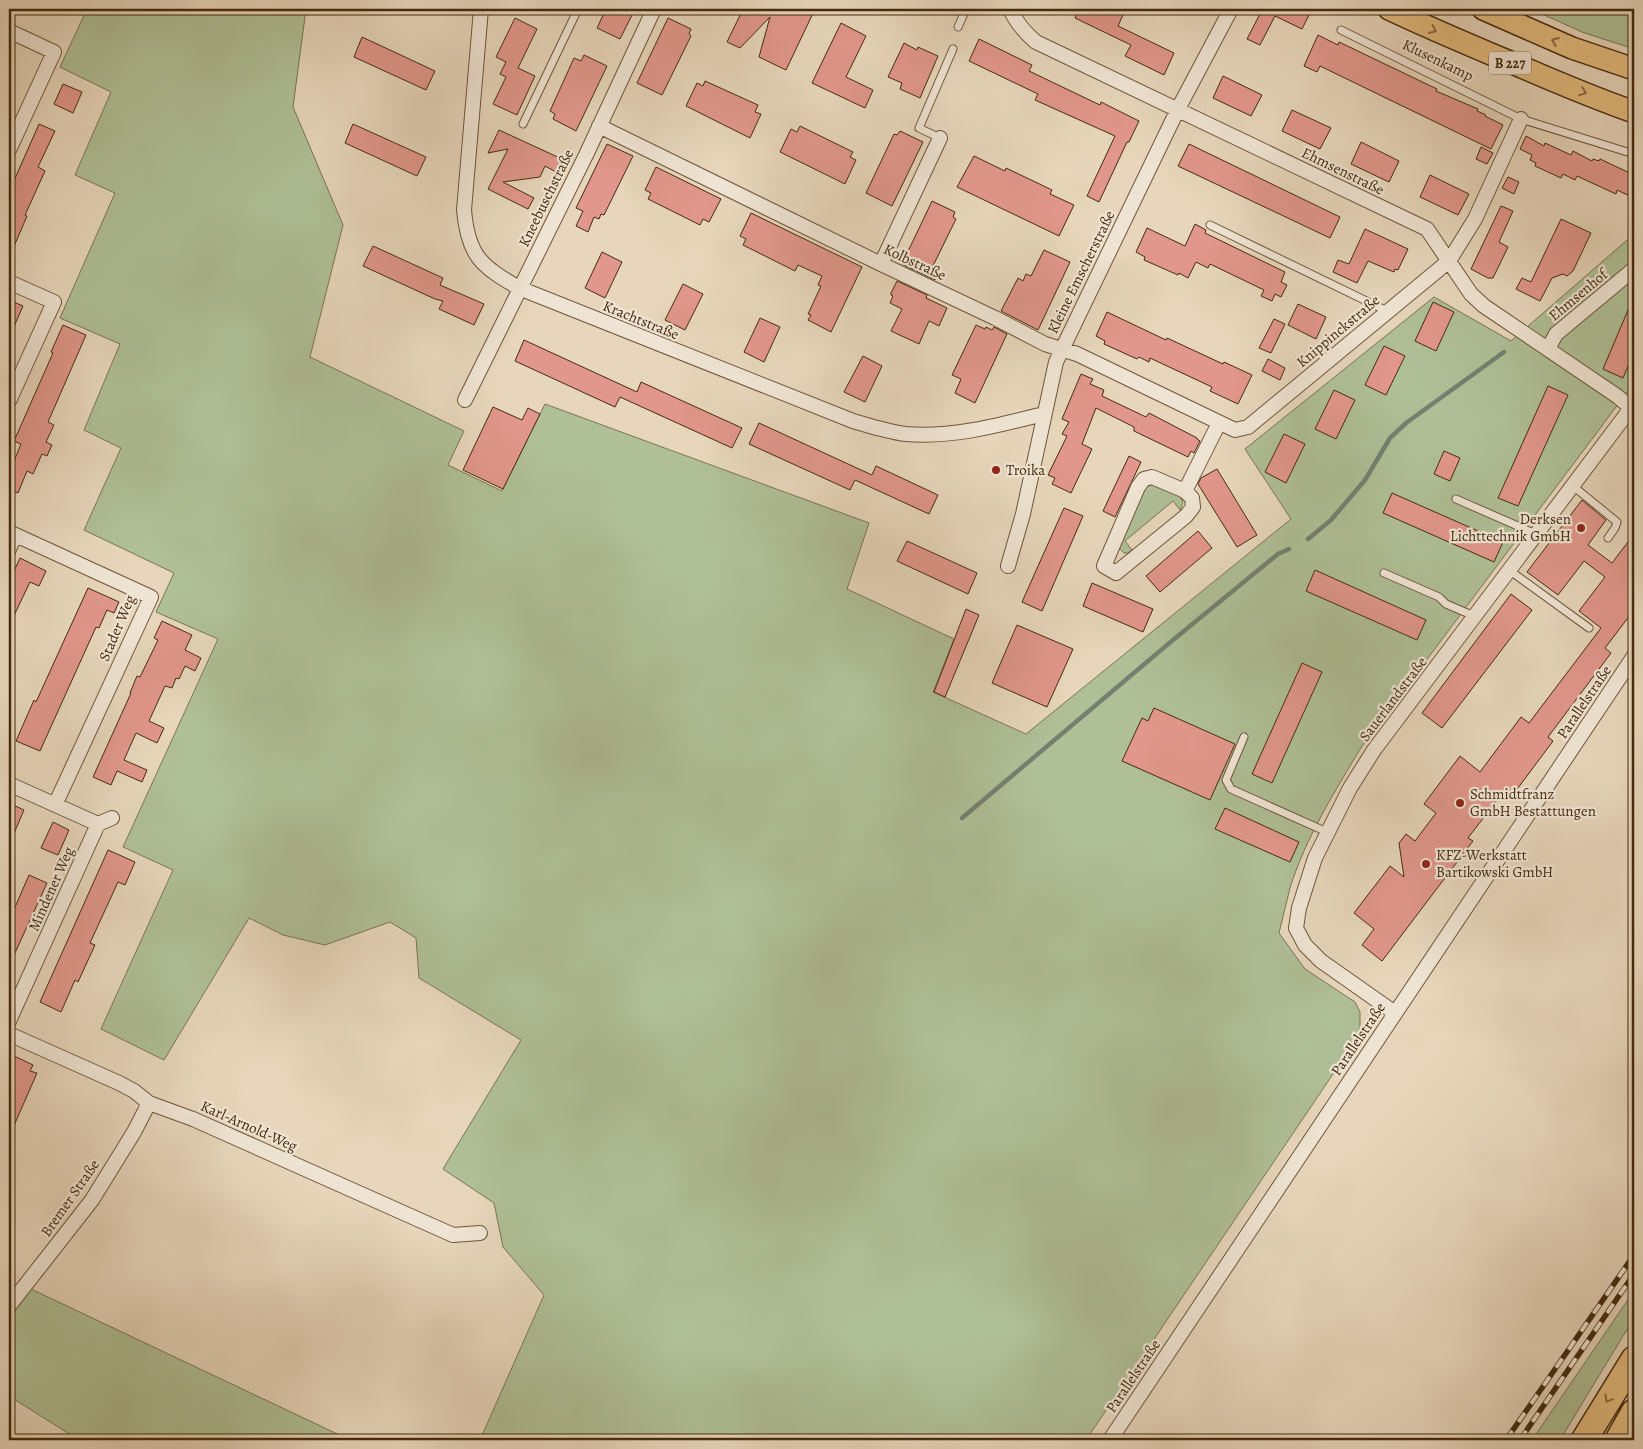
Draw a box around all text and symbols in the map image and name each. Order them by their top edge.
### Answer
one-way arrow [1428,23,1437,34]
street label: Klusenkamp [1399,34,1477,86]
one-way arrow [1551,37,1560,47]
road number: B 227 [1489,52,1531,74]
one-way arrow [1578,87,1586,97]
street label: Ehmsenstraße [1298,142,1388,200]
street label: Kneebuschstraße [514,146,578,250]
street label: Kleine Emscherstraße [1042,207,1120,337]
street label: Kolbstraße [880,239,950,285]
street label: Ehmsenhof [1544,263,1613,325]
street label: Knippinckstraße [1292,290,1384,372]
street label: Krachtstraße [600,296,682,344]
place label: Troika [1006,460,1045,480]
marker: Troika [990,464,1002,476]
place label: Derksen Lichttechnik GmbH [1450,509,1571,546]
marker: Derksen Lichttechnik GmbH [1575,522,1587,534]
street label: Stader Weg [94,591,140,664]
street label: Sauerlandstraße [1355,652,1432,745]
street label: Parallelstraße [1552,661,1616,743]
place label: Schmidtfranz GmbH Bestattungen [1470,784,1596,821]
marker: Schmidtfranz GmbH Bestattungen [1454,797,1466,809]
street label: Mindener Weg [23,843,79,934]
place label: KFZ-Werkstatt Bartikowski GmbH [1436,845,1553,882]
marker: KFZ-Werkstatt Bartikowski GmbH [1420,858,1432,870]
street label: Parallelstraße [1326,998,1390,1080]
street label: Karl-Arnold-Weg [198,1096,301,1156]
street label: Bremer Straße [36,1155,104,1241]
street label: Parallelstraße [1101,1335,1165,1417]
one-way arrow [1605,1394,1615,1403]

